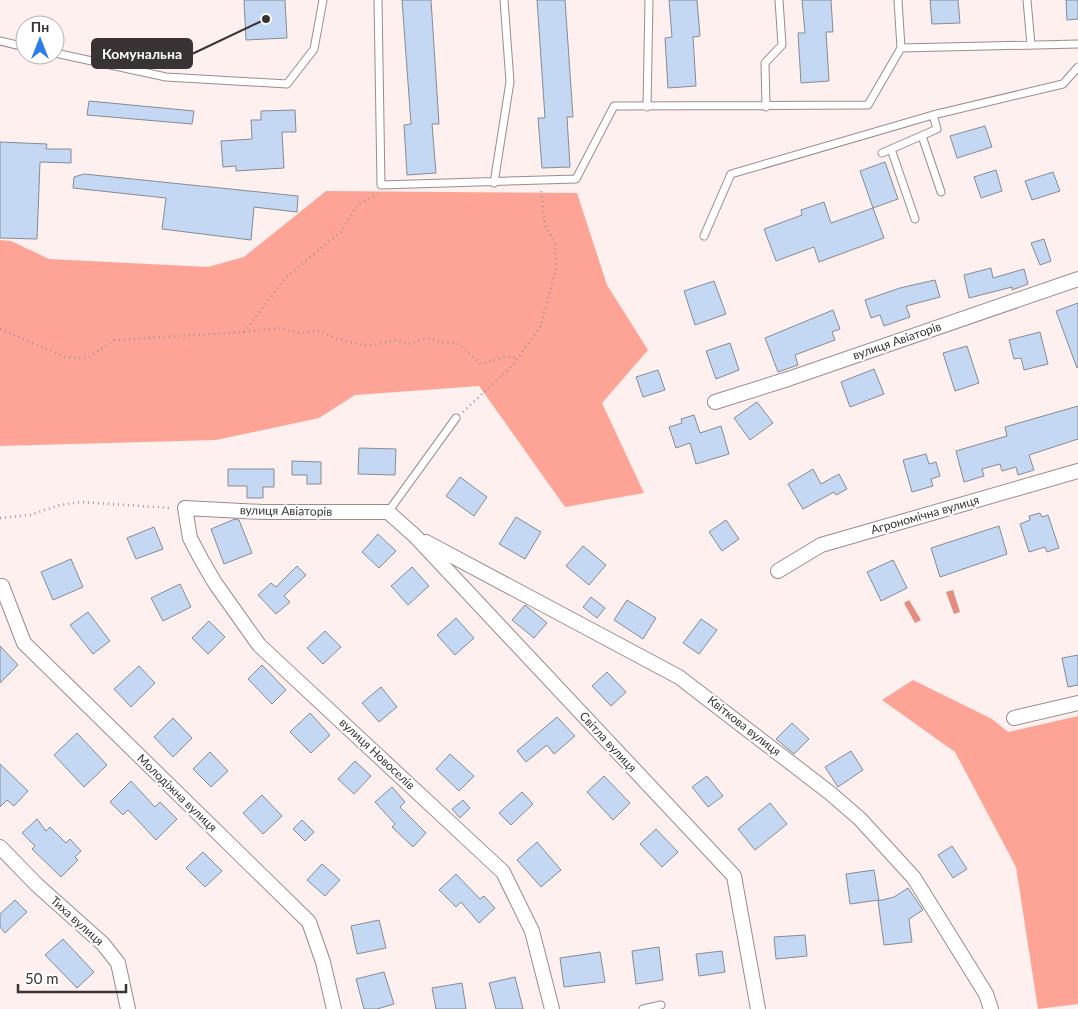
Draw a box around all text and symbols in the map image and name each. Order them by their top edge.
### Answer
north arrow [15,15,65,65]
text: Пн [31,18,49,35]
callout: Комунальна [92,39,192,68]
text: Комунальна [102,45,182,62]
street label: вулиця Авіаторів [851,318,943,363]
street label: Агрономічна вулиця [869,492,981,537]
street label: вулиця Авіаторів [240,502,332,519]
street label: Квіткова вулиця [705,692,784,759]
street label: Світла вулиця [577,708,640,775]
street label: вулиця Новоселів [336,715,418,793]
street label: Молодіжна вулиця [134,751,220,835]
street label: Тиха вулиця [48,893,107,948]
scale bar [18,962,125,994]
text: 50 m [25,969,59,987]

